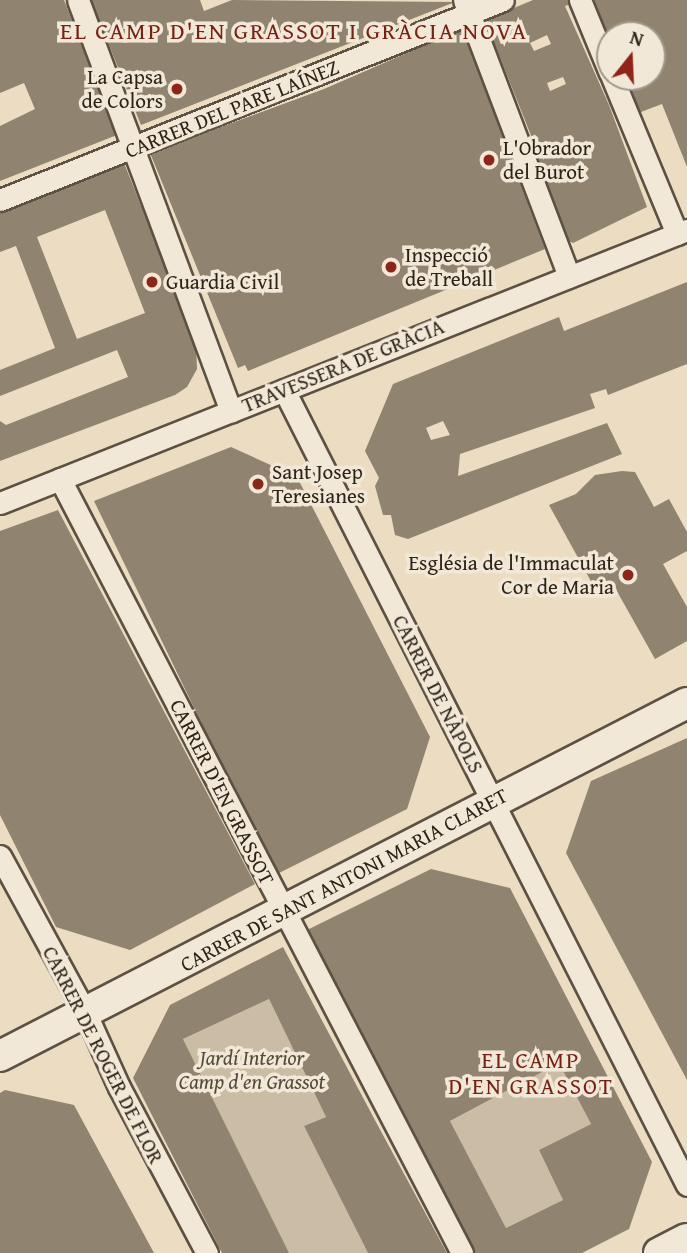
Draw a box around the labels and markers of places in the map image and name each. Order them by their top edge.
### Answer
place label: La Capsa de Colors [82,64,163,114]
marker: La Capsa de Colors [169,81,185,97]
place label: L'Obrador del Burot [503,135,591,185]
marker: L'Obrador del Burot [481,152,497,168]
place label: Inspecció de Treball [405,242,493,292]
marker: Inspecció de Treball [383,259,399,275]
place label: Guardia Civil [166,269,279,295]
marker: Guardia Civil [144,274,160,290]
place label: Sant Josep Teresianes [272,459,365,509]
marker: Sant Josep Teresianes [250,476,266,492]
place label: Església de l'Immaculat Cor de Maria [408,550,614,600]
marker: Església de l'Immaculat Cor de Maria [620,567,636,583]

